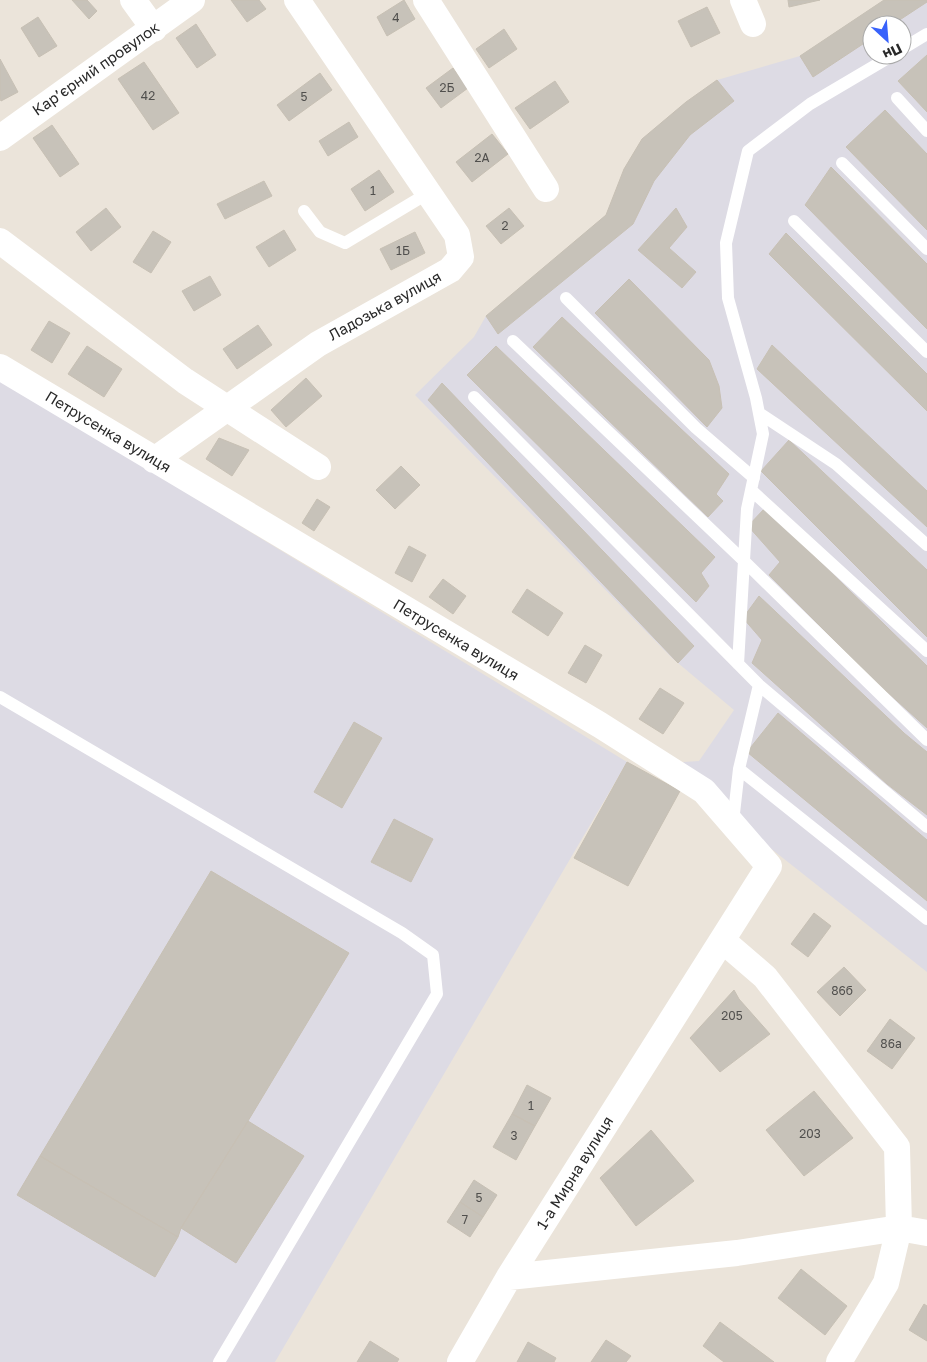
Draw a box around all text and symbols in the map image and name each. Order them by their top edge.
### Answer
house number: 4 [392,10,400,25]
north arrow [862,15,912,65]
street label: Кар’єрний провулок [28,17,163,119]
text: Пн [881,40,905,64]
house number: 2Б [440,80,454,95]
house number: 42 [141,88,155,103]
house number: 5 [301,89,308,104]
house number: 2А [474,150,490,165]
house number: 1 [370,183,376,198]
house number: 2 [502,218,509,233]
house number: 1Б [396,243,410,258]
street label: Ладозька вулиця [325,267,444,344]
street label: Петрусенка вулиця [43,387,174,476]
street label: Петрусенка вулиця [391,595,522,684]
house number: 86б [831,983,853,998]
house number: 205 [721,1008,743,1023]
house number: 86а [880,1036,902,1051]
house number: 1 [528,1098,534,1113]
street label: 1-а Мирна вулиця [532,1113,616,1232]
house number: 203 [799,1126,821,1141]
house number: 3 [510,1128,518,1143]
house number: 5 [476,1190,483,1205]
house number: 7 [462,1212,468,1227]

